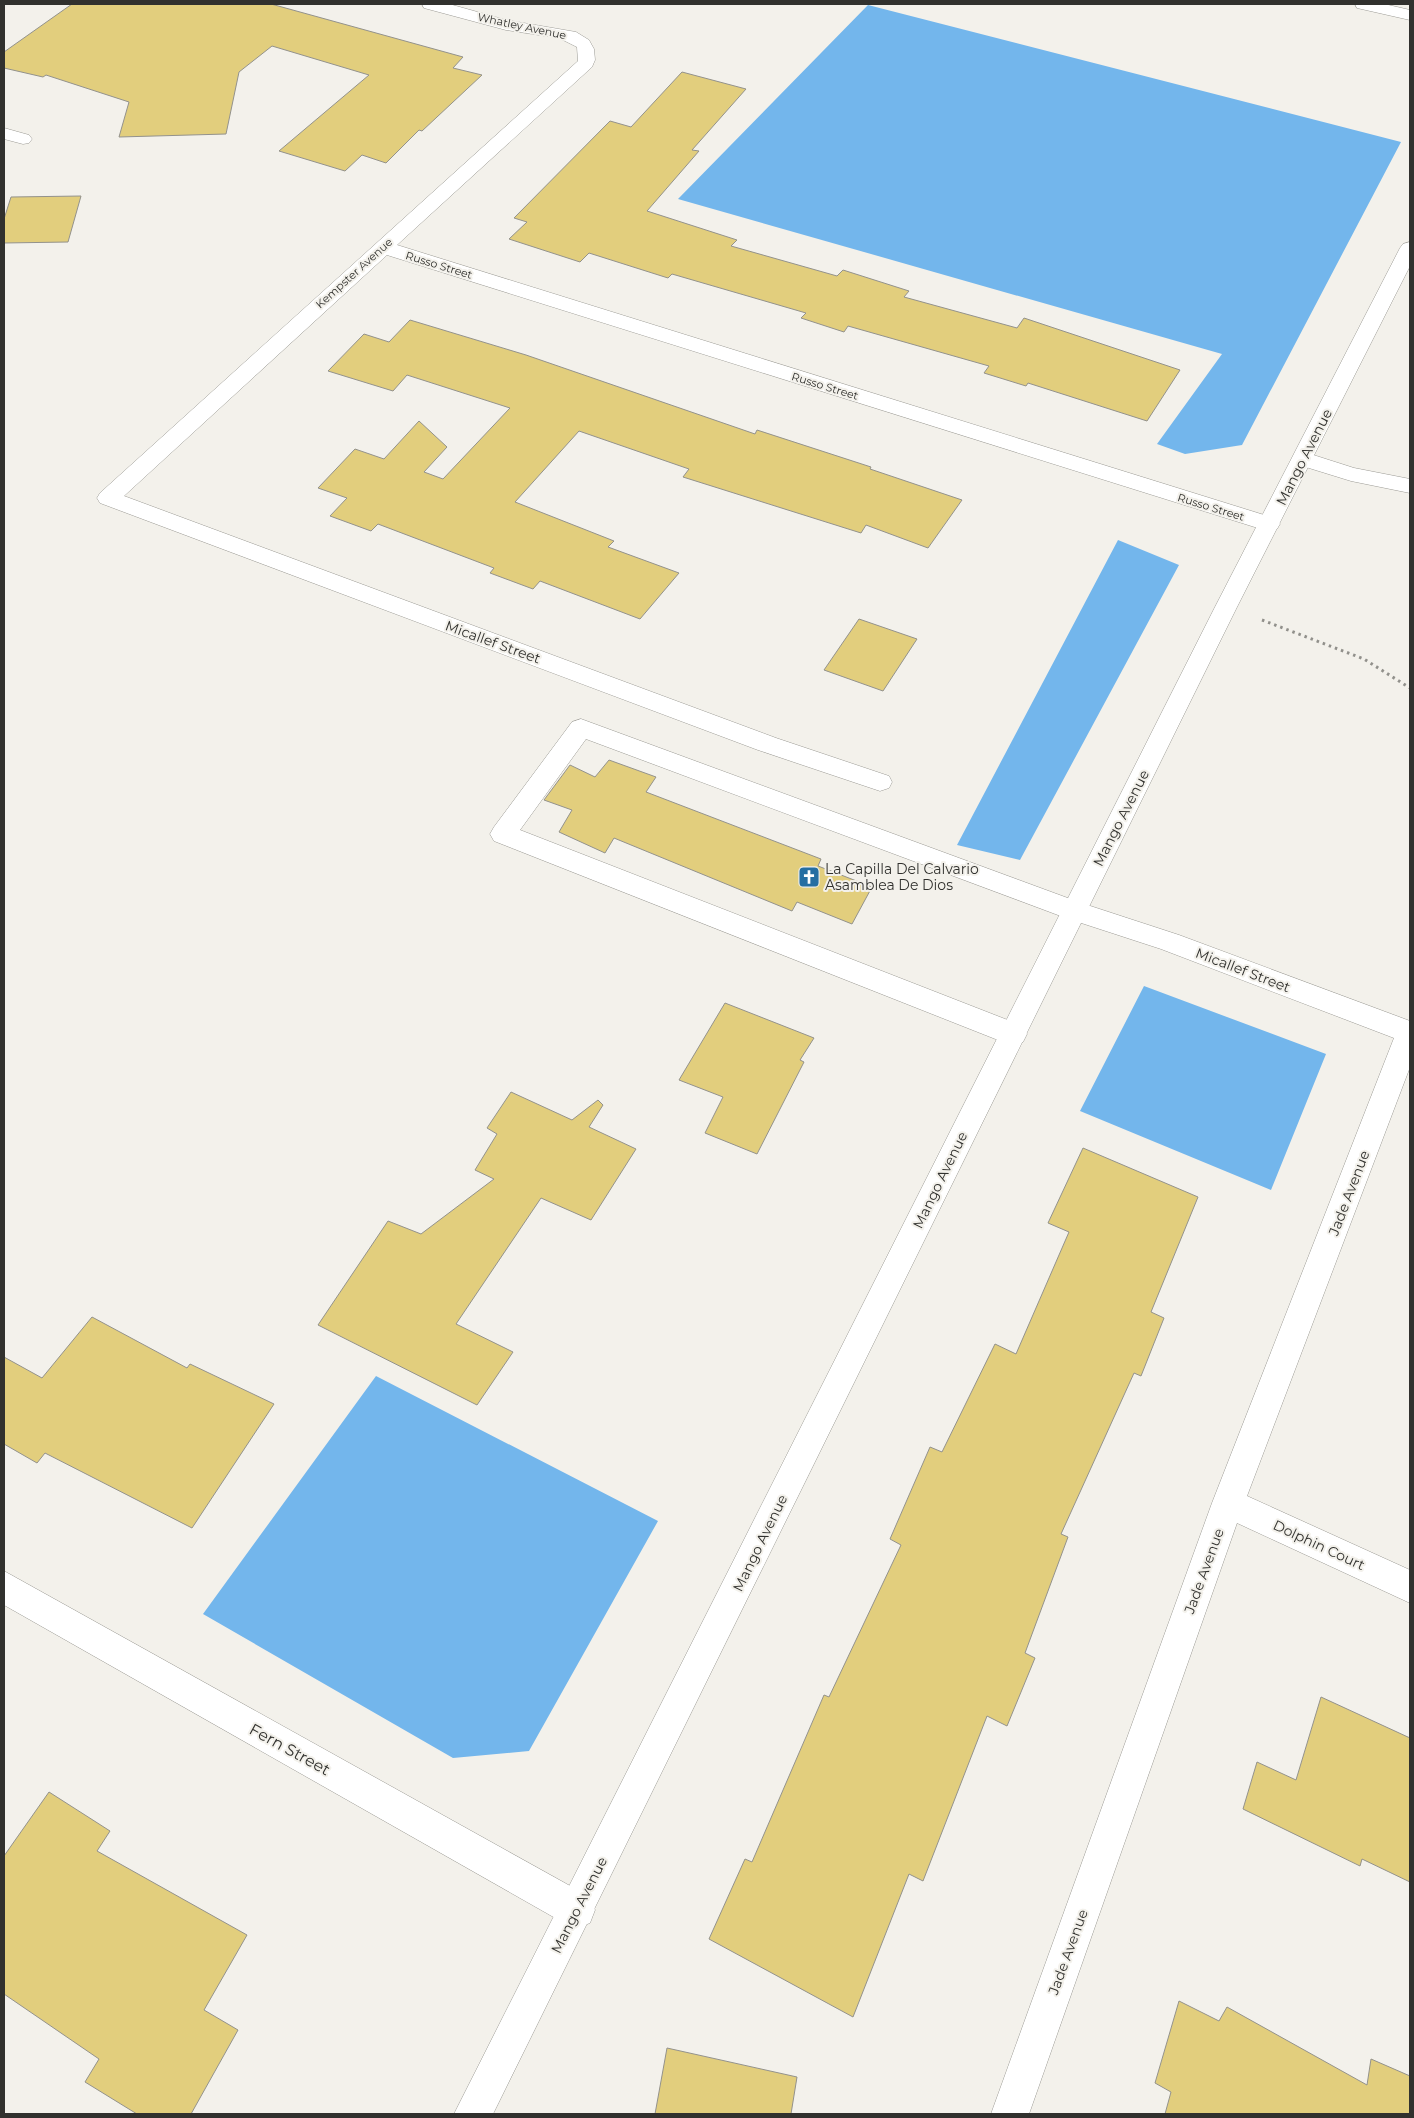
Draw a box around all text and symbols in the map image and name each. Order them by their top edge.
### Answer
street label: Whatley Avenue [476,10,568,42]
street label: Kempster Avenue [313,235,396,311]
street label: Russo Street [404,248,475,282]
street label: Russo Street [790,369,861,403]
street label: Mango Avenue [1272,406,1336,508]
street label: Russo Street [1176,490,1247,524]
street label: Micallef Street [443,616,543,668]
street label: Mango Avenue [1089,767,1153,869]
place label: La Capilla Del Calvario Asamblea De Dios [825,860,979,894]
church icon: La Capilla Del Calvario Asamblea De Dios [797,865,821,889]
street label: Micallef Street [1193,944,1293,996]
street label: Mango Avenue [909,1128,971,1232]
street label: Jade Avenue [1324,1148,1373,1239]
street label: Mango Avenue [729,1491,791,1595]
street label: Dolphin Court [1270,1516,1368,1574]
street label: Jade Avenue [1180,1526,1228,1617]
street label: Fern Street [246,1720,334,1780]
street label: Mango Avenue [547,1854,611,1956]
street label: Jade Avenue [1044,1907,1092,1998]

